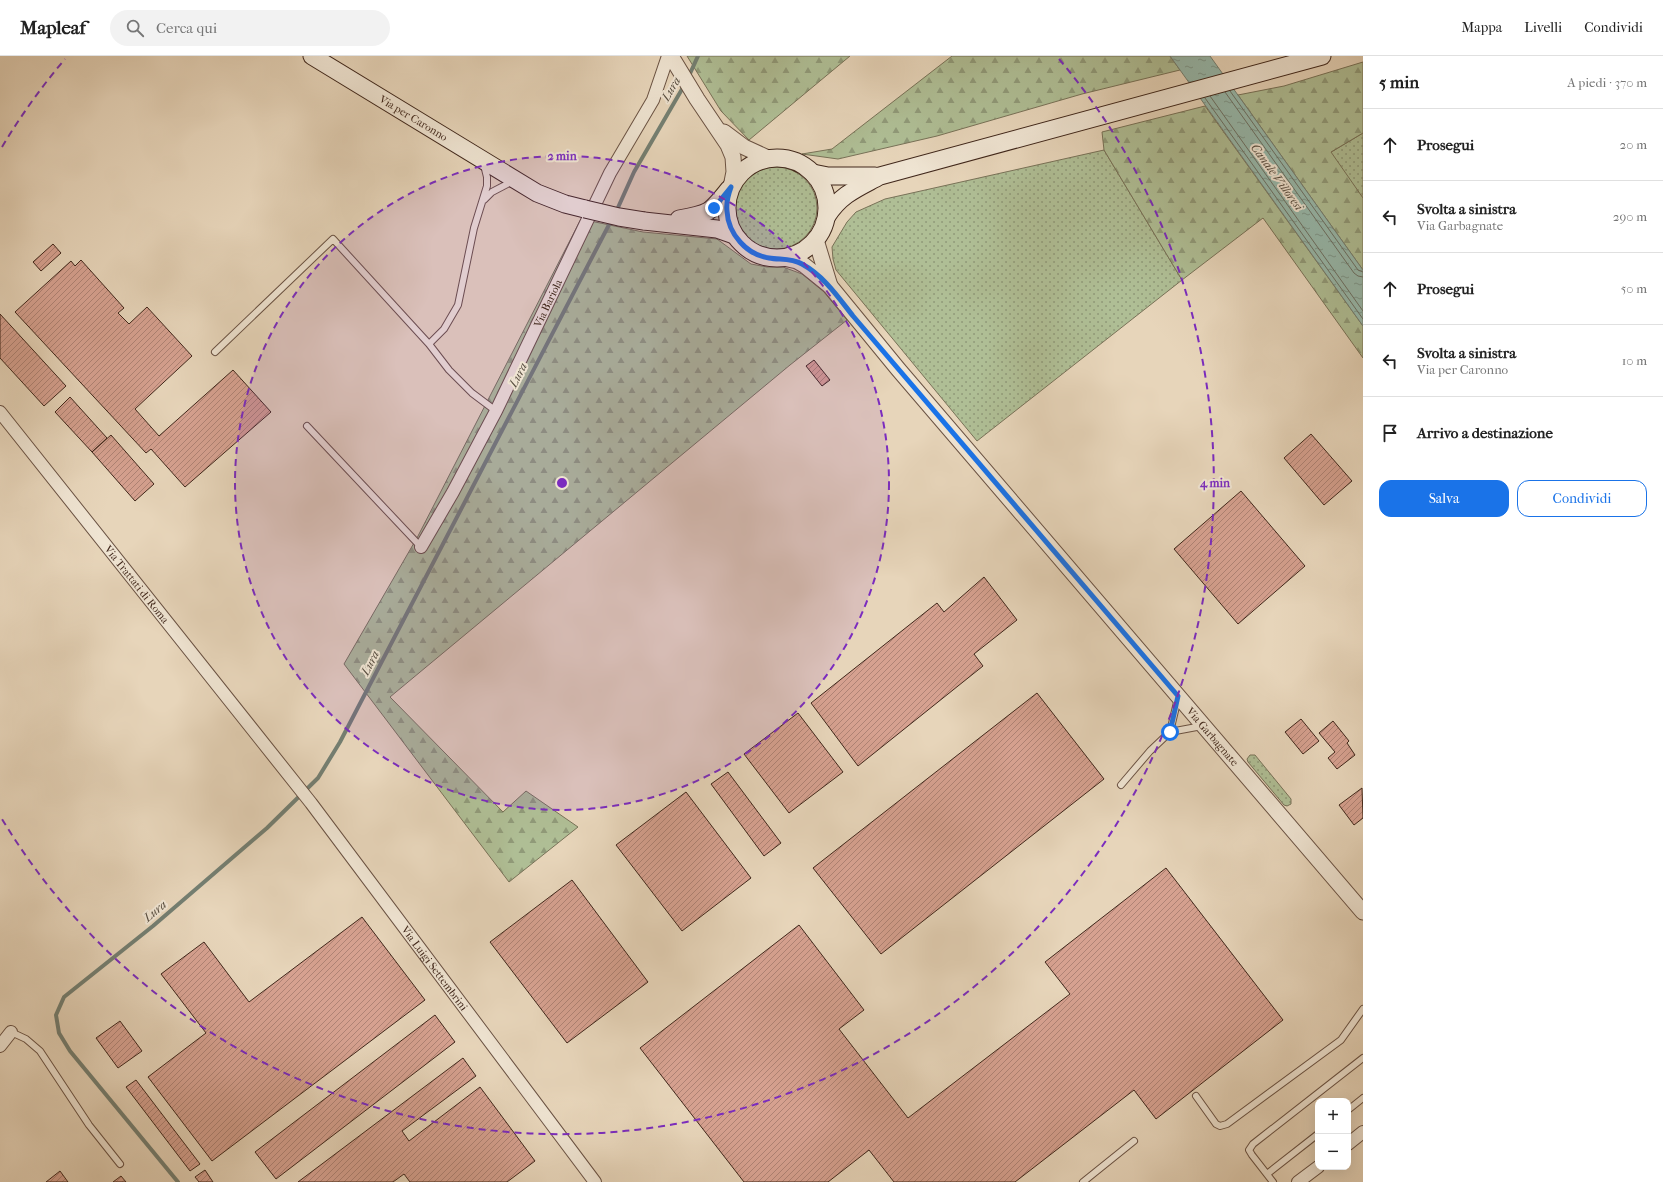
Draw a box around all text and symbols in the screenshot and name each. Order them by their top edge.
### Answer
search box [110,10,390,46]
text: Mapleaf [20,17,86,39]
icon: search [124,17,146,39]
text: Cerca qui [156,19,217,37]
text: Mappa [1461,19,1502,36]
text: Livelli [1524,19,1562,36]
text: Condividi [1584,19,1643,36]
text: 5 min [1379,72,1419,92]
water label: Lura [658,74,683,104]
text: A piedi · 370 m [1567,75,1647,90]
street label: Via per Caronno [376,92,450,144]
icon: ahead [1379,134,1401,156]
text: Prosegui [1417,136,1474,154]
text: 20 m [1620,137,1647,152]
water label: Canale Villoresi [1248,141,1307,214]
text: 2 min [547,149,578,163]
route end [705,199,723,217]
text: Svolta a sinistra [1417,200,1516,218]
icon: left [1379,206,1401,228]
text: 290 m [1613,209,1647,224]
text: Via Garbagnate [1417,218,1503,233]
street label: Via Bariola [530,276,565,330]
icon: ahead [1379,278,1401,300]
text: Prosegui [1417,280,1474,298]
text: 50 m [1621,281,1647,296]
text: Svolta a sinistra [1417,344,1516,362]
icon: left [1379,350,1401,372]
text: 10 m [1622,353,1647,368]
water label: Lura [506,360,530,390]
text: Via per Caronno [1417,362,1508,377]
icon: arrive [1379,422,1401,444]
text: Arrivo a destinazione [1417,424,1553,442]
centre of rings [555,476,569,490]
text: 4 min [1199,476,1231,491]
button: Salva [1379,480,1509,517]
button: Condividi [1517,480,1647,517]
street label: Via Trattati di Roma [101,542,172,627]
water label: Lura [358,648,382,678]
street label: Via Garbagnate [1183,704,1242,769]
route start [1161,723,1179,741]
water label: Lura [140,897,169,925]
street label: Via Luigi Settembrini [398,923,471,1014]
map controls [1315,1098,1351,1170]
button: + [1315,1098,1351,1134]
button: − [1315,1134,1351,1170]

